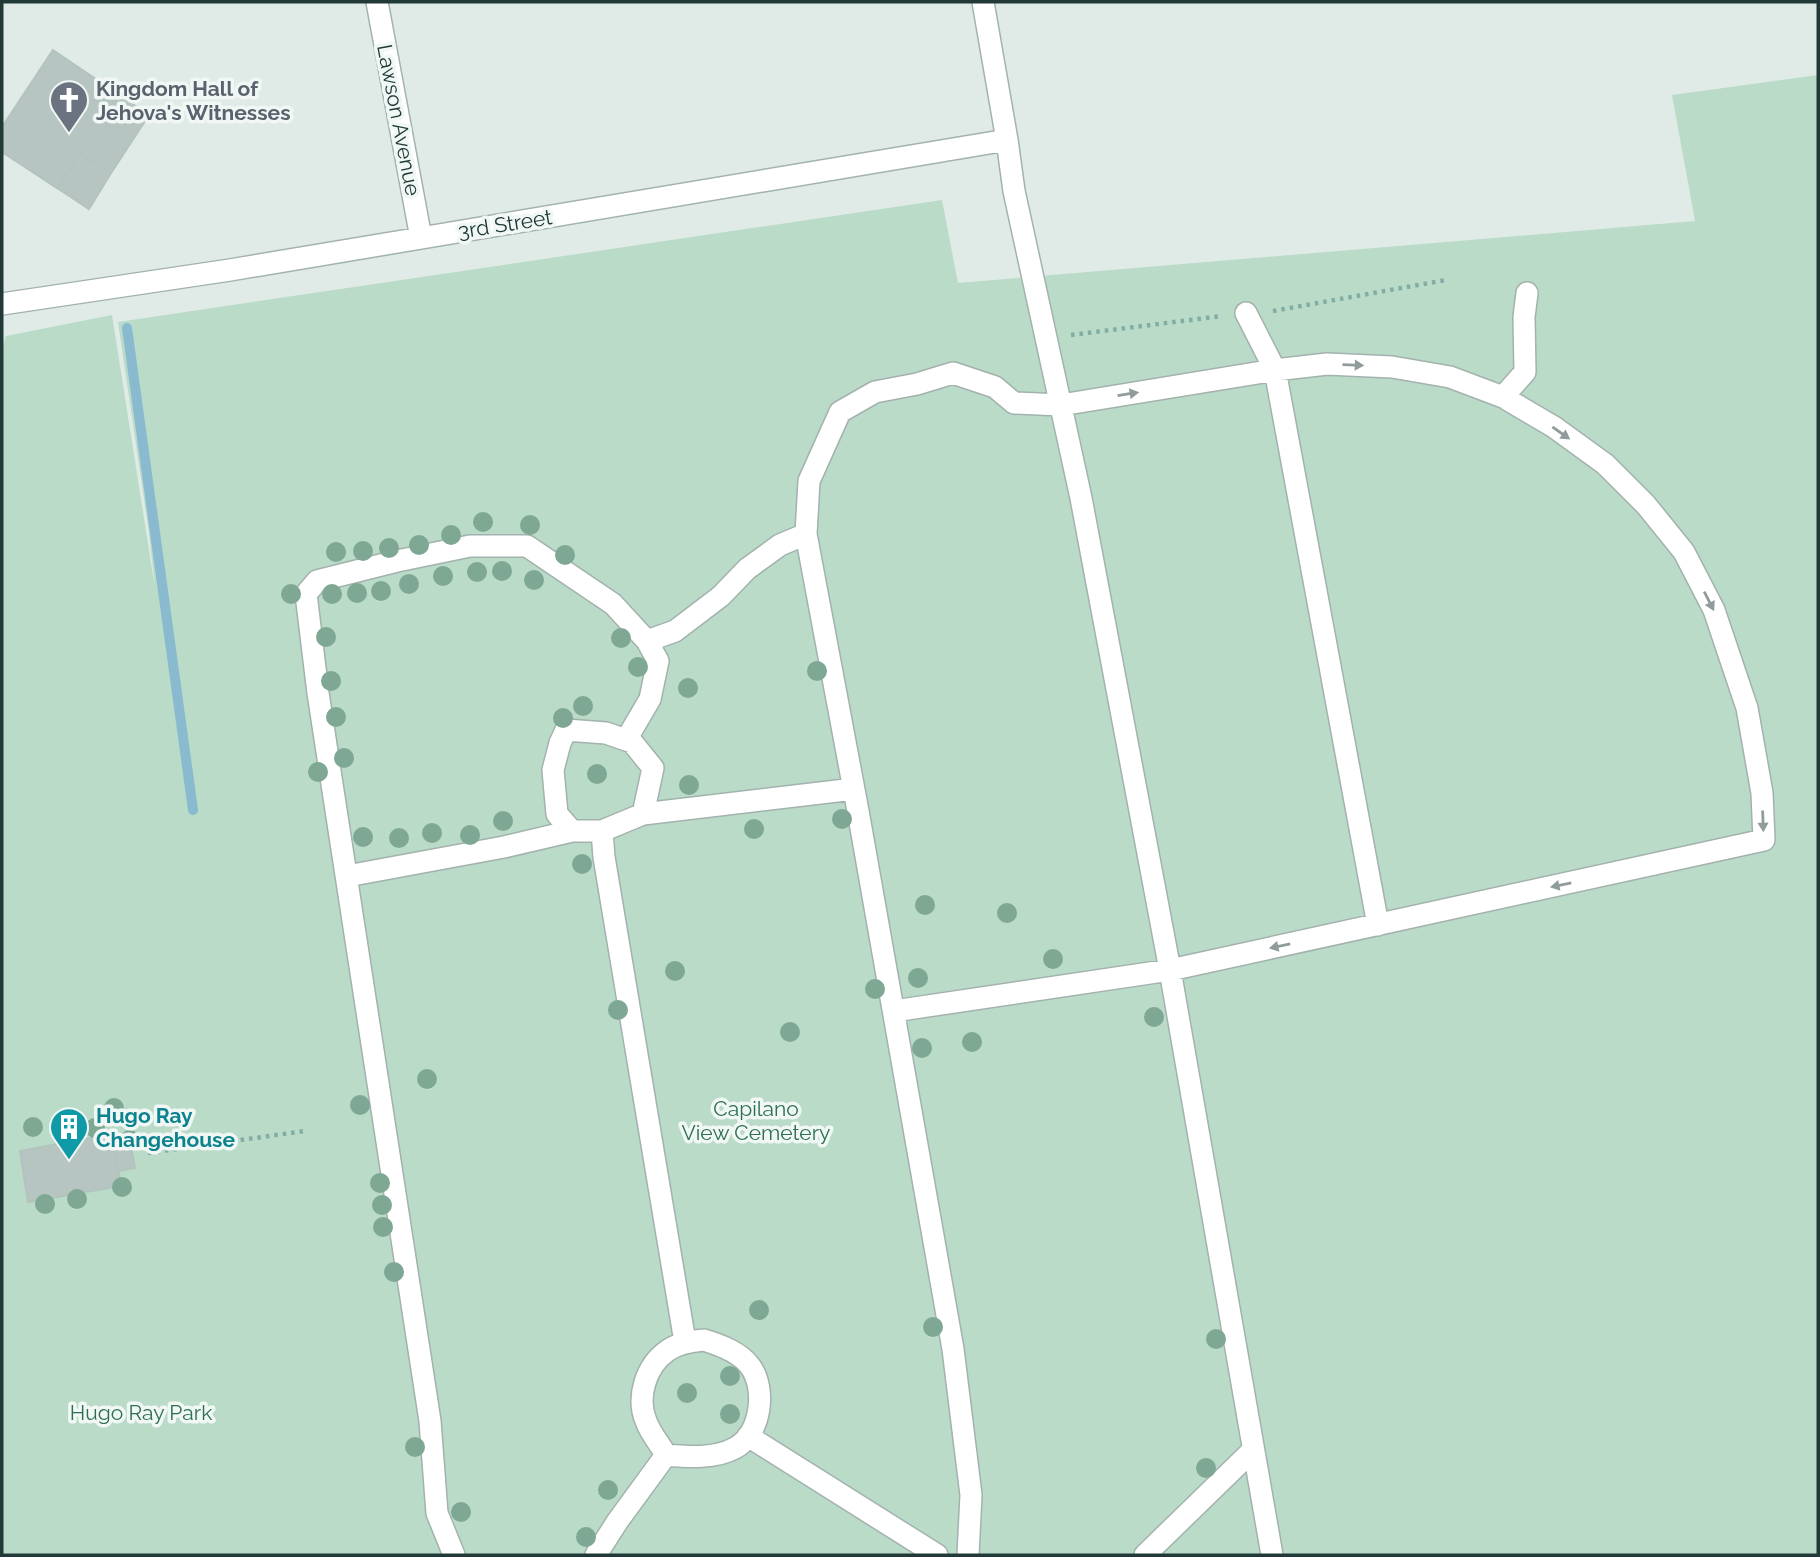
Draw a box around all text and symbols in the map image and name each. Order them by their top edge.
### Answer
street label: Lawson Avenue [372,42,426,198]
place label: Kingdom Hall of Jehova's Witnesses [96,76,291,125]
church icon: Kingdom Hall of Jehova's Witnesses [48,79,90,134]
street label: 3rd Street [456,204,554,244]
one-way arrow [1343,360,1365,371]
one-way arrow [1117,388,1139,399]
one-way arrow [1552,425,1570,439]
one-way arrow [1704,591,1715,611]
one-way arrow [1758,810,1769,832]
one-way arrow [1550,880,1572,891]
one-way arrow [1269,941,1291,952]
park label: Capilano View Cemetery [682,1096,830,1145]
place label: Hugo Ray Changehouse [96,1103,235,1152]
building icon: Hugo Ray Changehouse [48,1106,90,1161]
park label: Hugo Ray Park [70,1400,212,1425]

